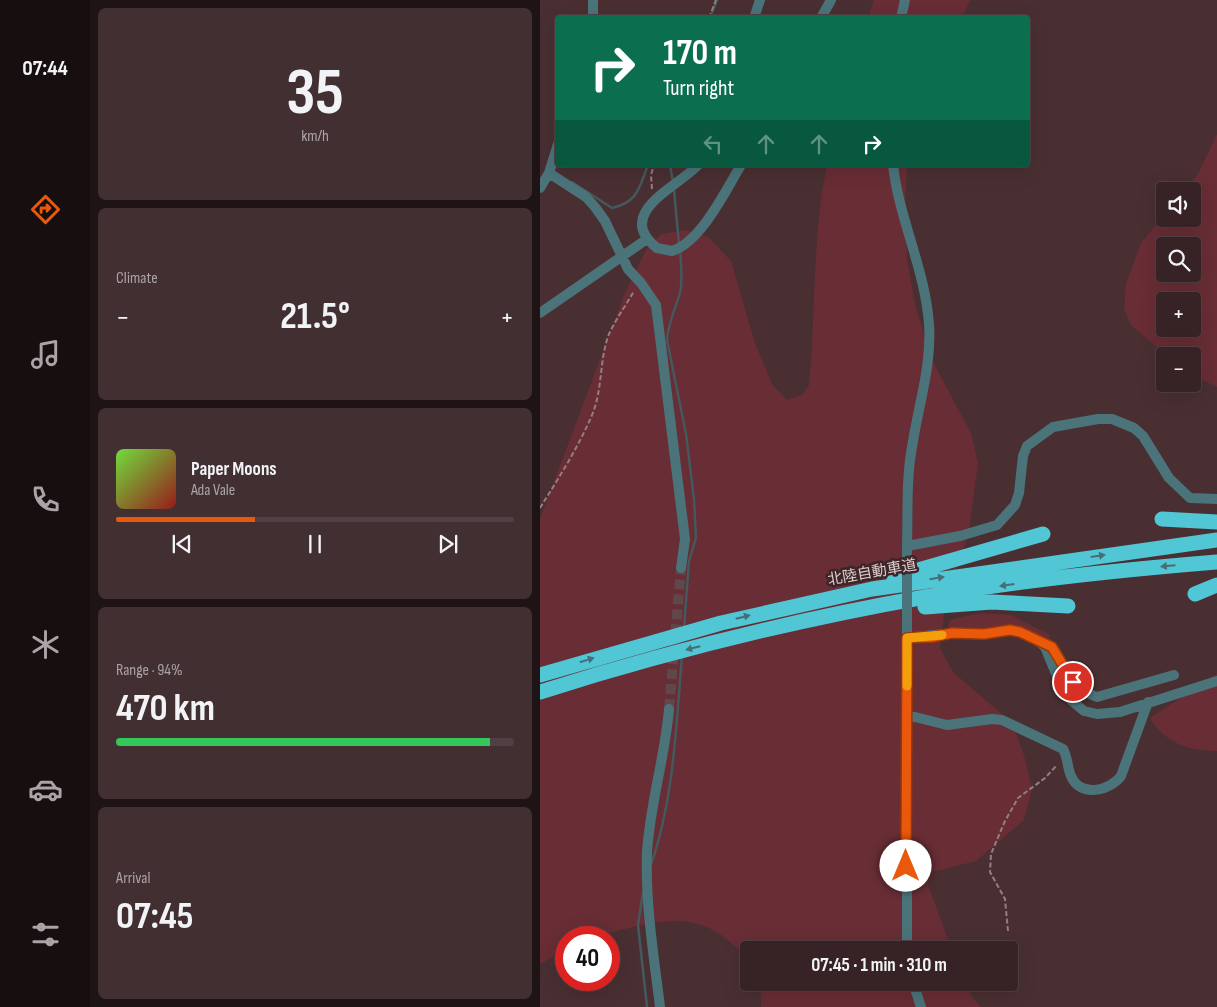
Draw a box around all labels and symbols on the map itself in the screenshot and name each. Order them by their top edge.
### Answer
one-way arrow [1090,551,1106,559]
street label: 北陸自動車道 [826,555,918,590]
one-way arrow [1160,562,1176,570]
one-way arrow [929,574,945,582]
one-way arrow [999,581,1015,589]
one-way arrow [736,613,751,621]
one-way arrow [686,644,701,652]
one-way arrow [579,656,594,664]
pin [1052,661,1094,703]
position arrow [879,839,931,891]
speed limit sign: 40 [555,926,620,991]

